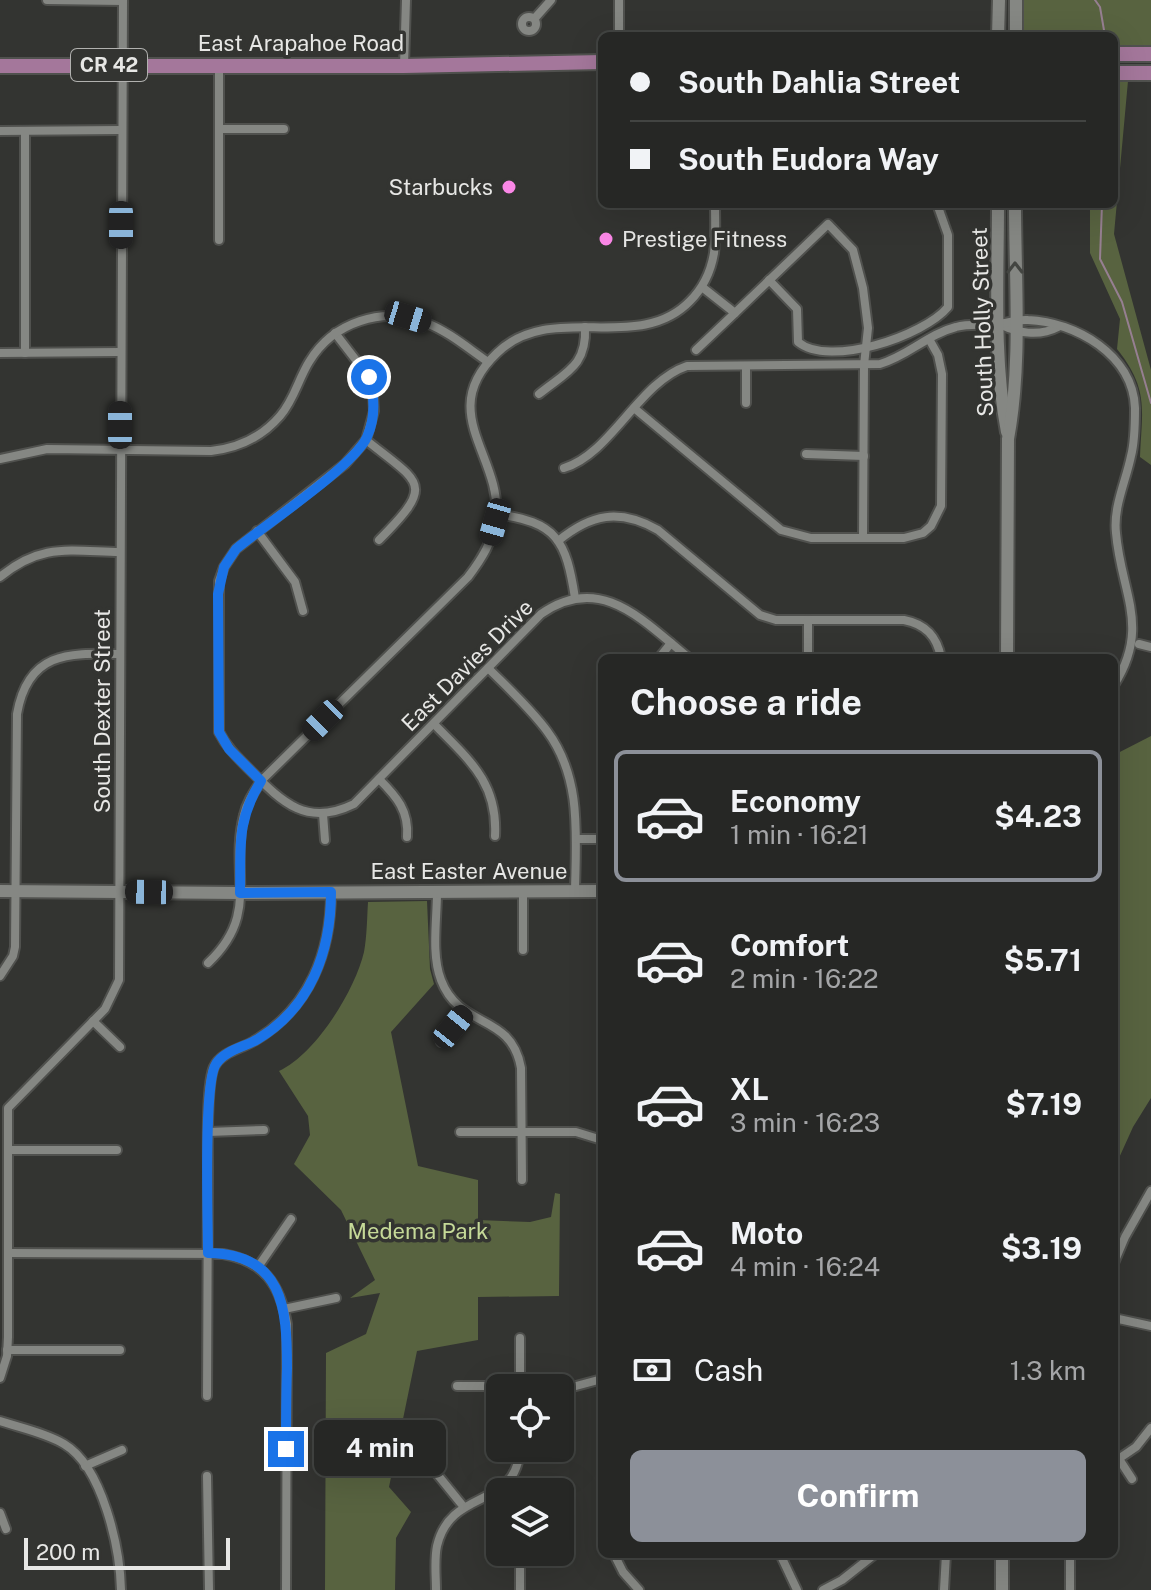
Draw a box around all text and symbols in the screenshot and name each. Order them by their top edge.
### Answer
street label: East Arapahoe Road [198,30,404,56]
road number: CR 42 [71,49,147,81]
text: South Dahlia Street [678,64,960,100]
text: South Eudora Way [678,141,939,177]
place label: Starbucks [389,174,493,200]
marker: Starbucks [500,178,518,196]
car [109,201,133,249]
place label: Prestige Fitness [622,226,787,252]
street label: South Holly Street [966,227,998,417]
marker: Prestige Fitness [597,230,615,248]
one-way arrow [1006,261,1024,274]
car [382,299,434,335]
route start [351,359,387,395]
car [108,401,132,449]
car [477,496,513,548]
street label: East Davies Drive [396,594,538,736]
street label: South Dexter Street [89,609,115,813]
text: Choose a ride [630,681,862,723]
car [298,695,348,745]
icon: car [634,780,706,852]
text: Economy [730,783,861,819]
text: $4.23 [994,798,1082,834]
text: 1 min · 16:21 [730,819,869,850]
street label: East Easter Avenue [370,858,568,884]
car [125,880,173,904]
icon: car [634,924,706,996]
text: Comfort [730,927,849,963]
text: $5.71 [1004,942,1082,978]
text: 2 min · 16:22 [730,963,879,994]
car [429,1001,477,1053]
icon: car [634,1068,706,1140]
text: XL [730,1071,769,1107]
text: $7.19 [1006,1086,1082,1122]
text: 3 min · 16:23 [730,1107,880,1138]
icon: car [634,1212,706,1284]
text: Moto [730,1215,803,1251]
park label: Medema Park [348,1218,488,1244]
text: $3.19 [1001,1230,1082,1266]
text: 4 min · 16:24 [730,1251,880,1282]
icon: cash [630,1348,674,1392]
text: Cash [694,1352,763,1388]
text: 1.3 km [1010,1355,1086,1386]
map controls [486,1374,574,1566]
button: locate [486,1374,574,1462]
callout: 4 min [314,1421,446,1477]
route end [268,1431,304,1467]
text: 4 min [346,1432,414,1463]
button: Confirm [630,1450,1086,1542]
button: layers [486,1478,574,1566]
scale bar [24,1534,230,1570]
text: 200 m [36,1539,100,1565]

